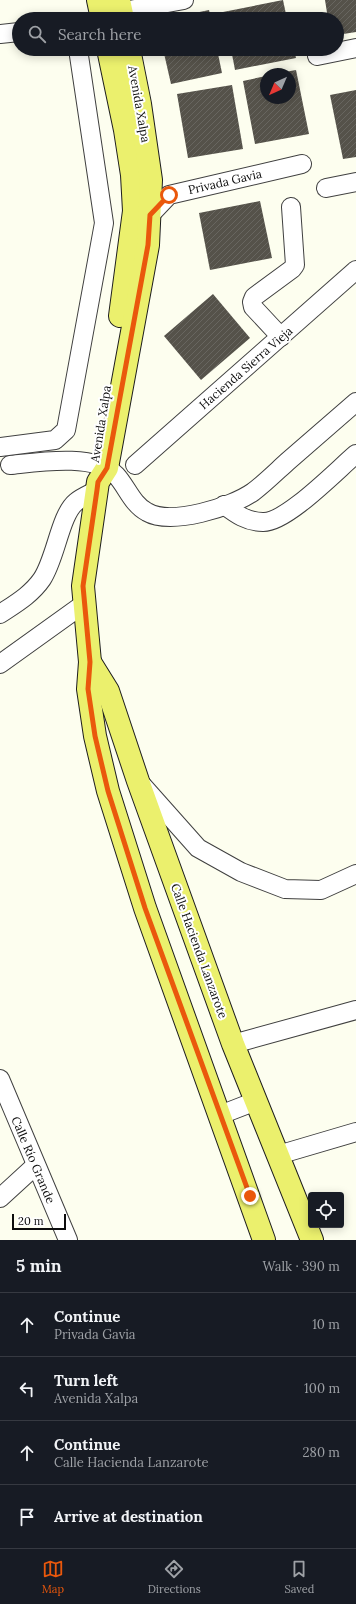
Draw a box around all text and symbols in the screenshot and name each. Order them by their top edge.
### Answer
search box [12,12,344,56]
icon: search [26,23,48,45]
text: Search here [58,25,141,44]
street label: Avenida Xalpa [125,63,154,144]
north arrow [260,68,296,104]
street label: Privada Gavia [187,166,263,197]
route start [160,186,178,204]
street label: Hacienda Sierra Vieja [196,323,295,412]
street label: Avenida Xalpa [87,384,114,465]
street label: Calle Hacienda Lanzarote [168,881,231,1021]
street label: Calle Río Grande [8,1114,59,1206]
route end [241,1187,259,1205]
map controls [308,1192,344,1228]
button: locate [308,1192,344,1228]
scale bar [12,1212,66,1231]
text: 20 m [18,1214,43,1228]
text: 5 min [16,1255,62,1277]
text: Walk · 390 m [262,1258,340,1275]
text: Continue [54,1307,120,1326]
icon: ahead [16,1314,38,1336]
text: 10 m [312,1316,340,1333]
text: Privada Gavia [54,1326,136,1343]
text: Turn left [54,1371,118,1390]
icon: left [16,1378,38,1400]
text: 100 m [304,1380,340,1397]
text: Avenida Xalpa [54,1390,138,1407]
text: Continue [54,1435,120,1454]
icon: ahead [16,1442,38,1464]
text: 280 m [303,1444,340,1461]
text: Calle Hacienda Lanzarote [54,1454,208,1471]
icon: arrive [16,1506,38,1528]
text: Arrive at destination [54,1507,203,1526]
tab: Map [42,1558,64,1596]
tab: Directions [148,1558,201,1596]
tab: Saved [284,1558,314,1596]

